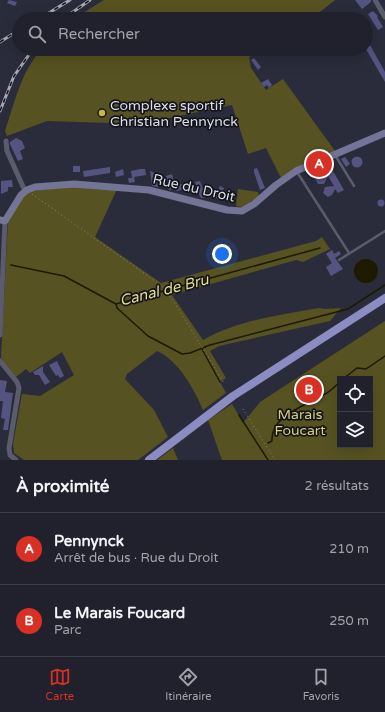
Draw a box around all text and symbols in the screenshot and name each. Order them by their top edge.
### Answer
search box [12,12,373,56]
icon: search [26,23,48,45]
text: Rechercher [58,25,140,43]
place label: Complexe sportif Christian Pennynck [110,97,238,130]
marker: Complexe sportif Christian Pennynck [97,108,107,118]
pin: A [306,149,332,179]
street label: Rue du Droit [151,170,237,206]
your location [212,244,232,264]
water label: Canal de Bru [118,270,211,310]
pin: B [296,375,322,405]
map controls [337,376,373,448]
button: locate [337,376,373,412]
park label: Marais Foucart [274,406,326,439]
button: layers [337,412,373,448]
text: À proximité [16,476,109,497]
text: 2 résultats [305,478,369,494]
text: Pennynck [54,532,124,550]
text: A [24,541,34,557]
text: 210 m [329,541,369,557]
text: Arrêt de bus · Rue du Droit [54,550,218,566]
text: Le Marais Foucard [54,604,185,622]
text: B [24,613,34,629]
text: 250 m [329,613,369,629]
text: Parc [54,622,81,638]
tab: Carte [46,666,74,703]
tab: Itinéraire [165,666,212,703]
tab: Favoris [303,666,339,703]

